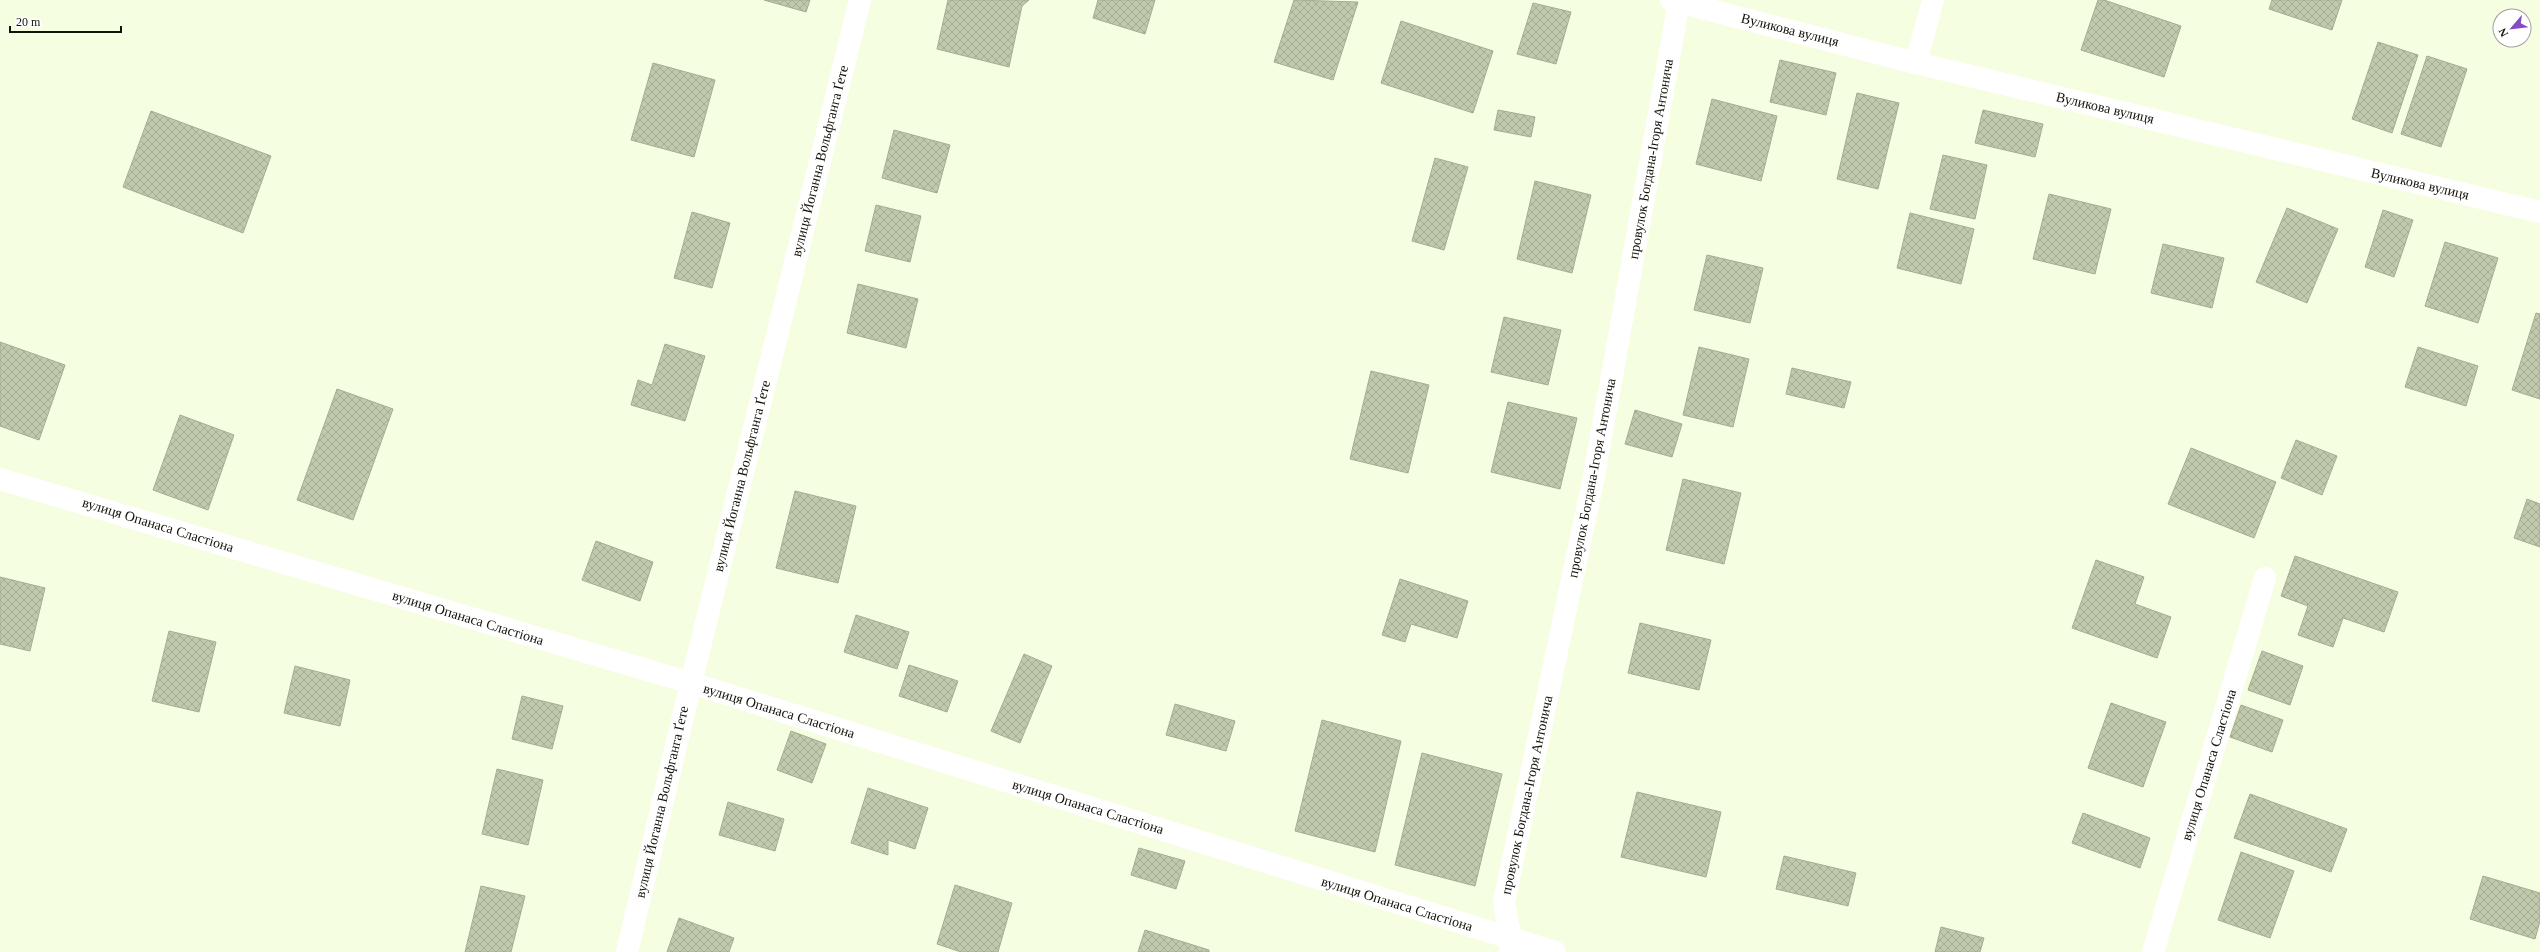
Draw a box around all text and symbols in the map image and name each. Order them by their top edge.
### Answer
scale bar [10,8,121,34]
north arrow [2492,8,2532,48]
street label: Вуликова вулиця [1740,11,1841,50]
text: 20 m [16,15,41,29]
text: N [2496,26,2510,39]
street label: провулок Богдана-Ігоря Антонича [1626,57,1676,260]
street label: вулиця Йоганна Вольфганга Ґете [788,64,851,258]
street label: Вуликова вулиця [2055,89,2156,127]
street label: Вуликова вулиця [2370,165,2471,203]
street label: провулок Богдана-Ігоря Антонича [1565,376,1619,579]
street label: вулиця Йоганна Вольфганга Ґете [710,379,773,573]
street label: вулиця Опанаса Сластіона [80,495,236,555]
street label: вулиця Опанаса Сластіона [390,588,546,648]
street label: вулиця Опанаса Сластіона [701,681,857,741]
street label: вулиця Опанаса Сластіона [2179,687,2239,843]
street label: провулок Богдана-Ігоря Антонича [1499,693,1556,896]
street label: вулиця Йоганна Вольфганга Ґете [632,704,691,899]
street label: вулиця Опанаса Сластіона [1010,777,1166,837]
street label: вулиця Опанаса Сластіона [1319,874,1475,934]

